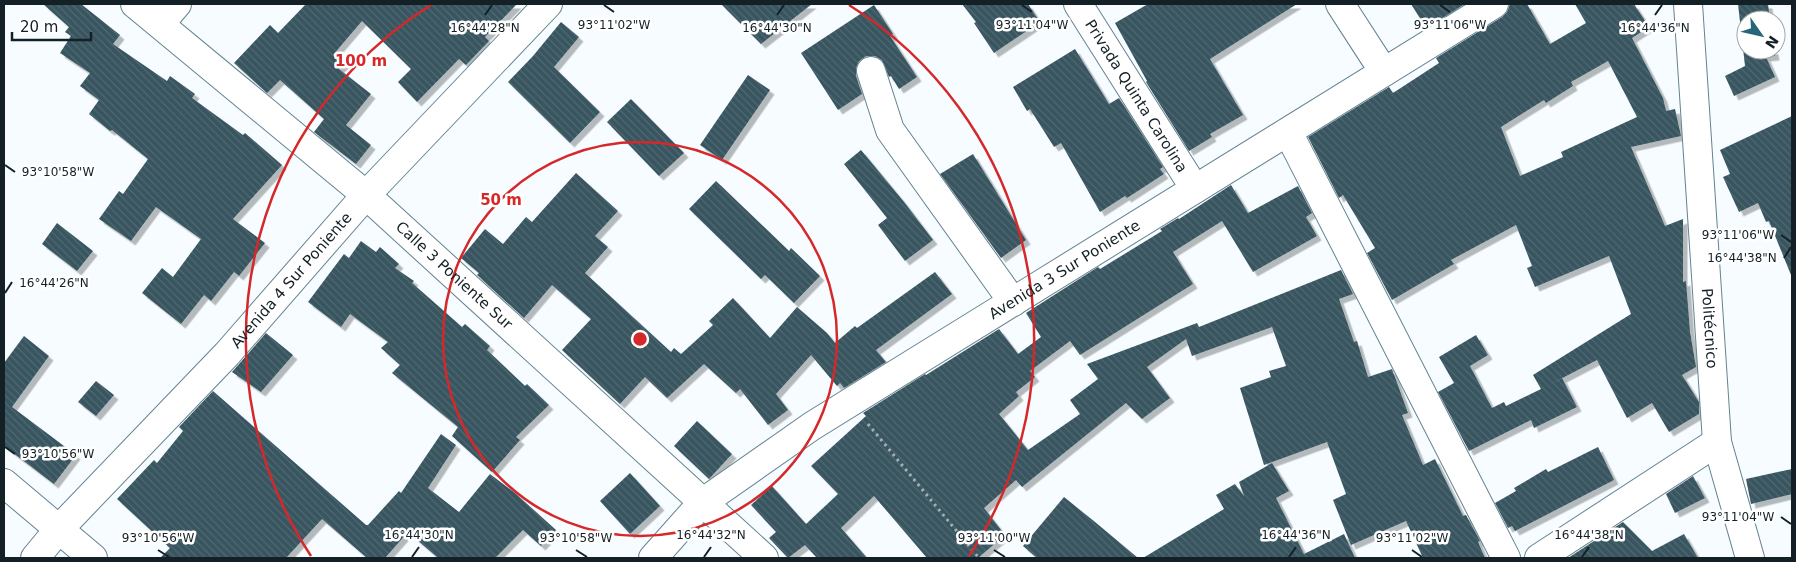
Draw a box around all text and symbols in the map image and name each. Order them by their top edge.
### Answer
scale bar [12,10,91,42]
north arrow [1736,10,1786,60]
street label: Privada Quinta Carolina [1081,16,1191,176]
text: 20 m [20,18,58,36]
text: 93°11'02"W [578,18,650,32]
text: 93°11'04"W [996,18,1068,32]
text: 93°11'06"W [1414,18,1486,32]
text: 16°44'28"N [450,21,520,35]
text: 16°44'30"N [742,21,812,35]
text: 16°44'36"N [1620,21,1690,35]
text: N [1762,33,1782,52]
text: 100 m [335,52,387,70]
text: 93°10'58"W [22,165,94,179]
text: 50 m [480,191,522,209]
street label: Avenida 4 Sur Poniente [227,209,355,352]
street label: Avenida 3 Sur Poniente [986,216,1143,323]
street label: Calle 3 Poniente Sur [392,218,517,334]
text: 93°11'06"W [1702,228,1774,242]
text: 16°44'38"N [1707,251,1777,265]
text: 16°44'26"N [19,276,89,290]
street label: Politécnico [1698,288,1721,369]
centre of rings [631,330,649,348]
text: 93°10'56"W [22,447,94,461]
text: 93°11'04"W [1702,510,1774,524]
text: 16°44'30"N [384,528,454,542]
text: 16°44'32"N [676,528,746,542]
text: 16°44'36"N [1261,528,1331,542]
text: 16°44'38"N [1554,528,1624,542]
text: 93°10'56"W [122,531,194,545]
text: 93°10'58"W [540,531,612,545]
text: 93°11'00"W [958,531,1030,545]
text: 93°11'02"W [1376,531,1448,545]

